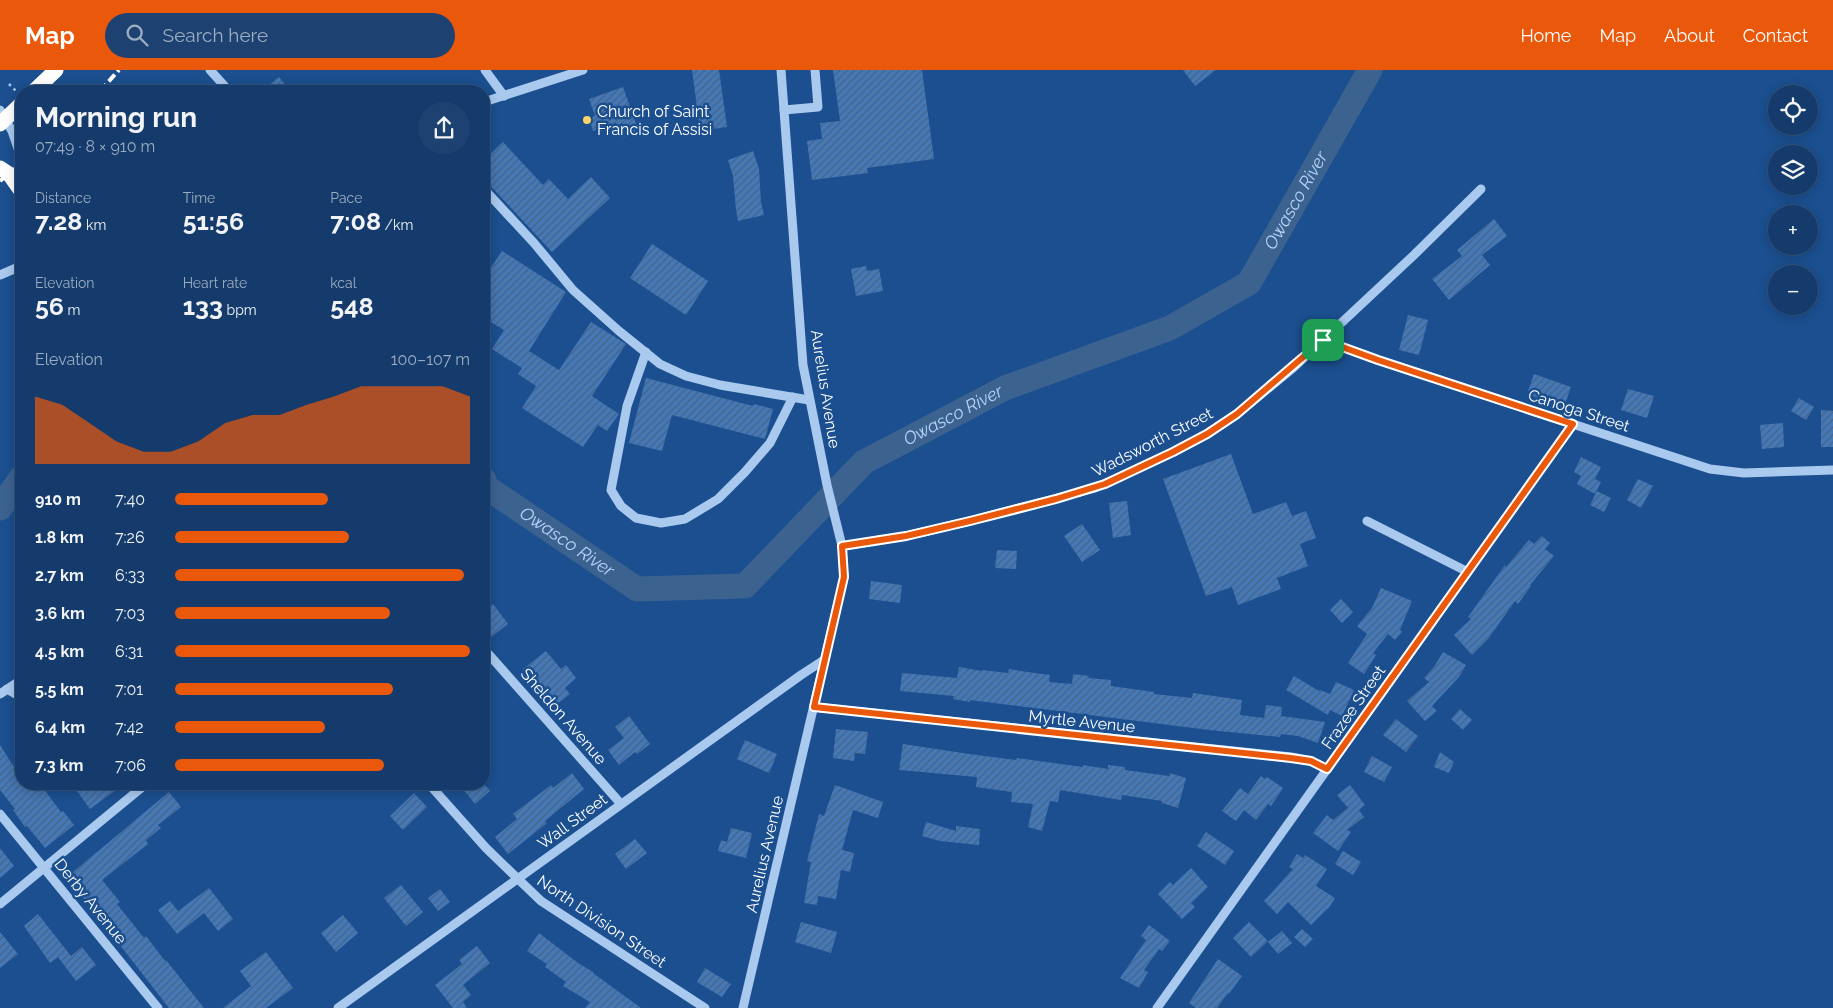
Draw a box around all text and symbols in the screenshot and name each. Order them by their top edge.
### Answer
search box [105,13,455,58]
text: Map [25,21,75,50]
icon: search [123,21,151,49]
text: Search here [163,24,268,46]
text: Home [1520,25,1571,46]
text: Map [1599,25,1636,46]
text: About [1664,25,1715,46]
text: Contact [1743,25,1808,46]
map controls [1768,85,1818,315]
button: locate [1768,85,1818,135]
text: Morning run [35,101,197,134]
button: share [418,102,470,154]
place label: Church of Saint Francis of Assisi [597,102,712,139]
marker: Church of Saint Francis of Assisi [581,114,593,126]
text: 07:49 · 8 × 910 m [35,137,155,156]
button: layers [1768,145,1818,195]
water label: Owasco River [1259,147,1332,253]
text: Distance [35,190,91,206]
text: Time [183,190,215,206]
text: Pace [330,190,362,206]
button: + [1768,205,1818,255]
text: 7.28 [35,206,82,236]
text: 51:56 [183,206,244,236]
text: 7:08 [330,206,381,236]
text: km [82,217,106,233]
text: /km [381,217,413,233]
button: − [1768,265,1818,315]
text: Elevation [35,275,94,291]
text: Heart rate [183,275,247,291]
text: kcal [330,275,357,291]
text: 56 [35,291,64,321]
text: 133 [183,291,223,321]
text: 548 [330,291,374,321]
text: m [64,302,80,318]
text: bpm [223,302,257,318]
pin [1302,319,1344,361]
icon: arrive [1309,326,1337,354]
street label: Aurelius Avenue [807,328,844,450]
text: Elevation [35,350,103,369]
text: 100–107 m [391,350,470,369]
water label: Owasco River [900,380,1007,450]
street label: Canoga Street [1526,385,1633,436]
street label: Wadsworth Street [1089,403,1216,481]
text: 910 m [35,490,81,509]
text: 7:40 [115,490,145,509]
water label: Owasco River [516,502,619,581]
text: 1.8 km [35,528,84,547]
text: 7:26 [115,528,145,547]
text: 2.7 km [35,566,84,585]
text: 6:33 [115,566,145,585]
text: 3.6 km [35,604,85,623]
text: 7:03 [115,604,145,623]
text: 4.5 km [35,642,84,661]
text: 6:31 [115,642,143,661]
street label: Frazee Street [1318,661,1390,753]
street label: Sheldon Avenue [517,664,611,768]
text: 5.5 km [35,680,84,699]
text: 7:01 [115,680,143,699]
street label: Myrtle Avenue [1028,706,1136,737]
text: 6.4 km [35,718,85,737]
text: 7:42 [115,718,144,737]
text: 7.3 km [35,756,83,775]
text: 7:06 [115,756,146,775]
street label: Wall Street [534,789,611,853]
street label: Aurelius Avenue [742,794,787,915]
street label: Derby Avenue [50,855,131,948]
street label: North Division Street [534,871,670,972]

